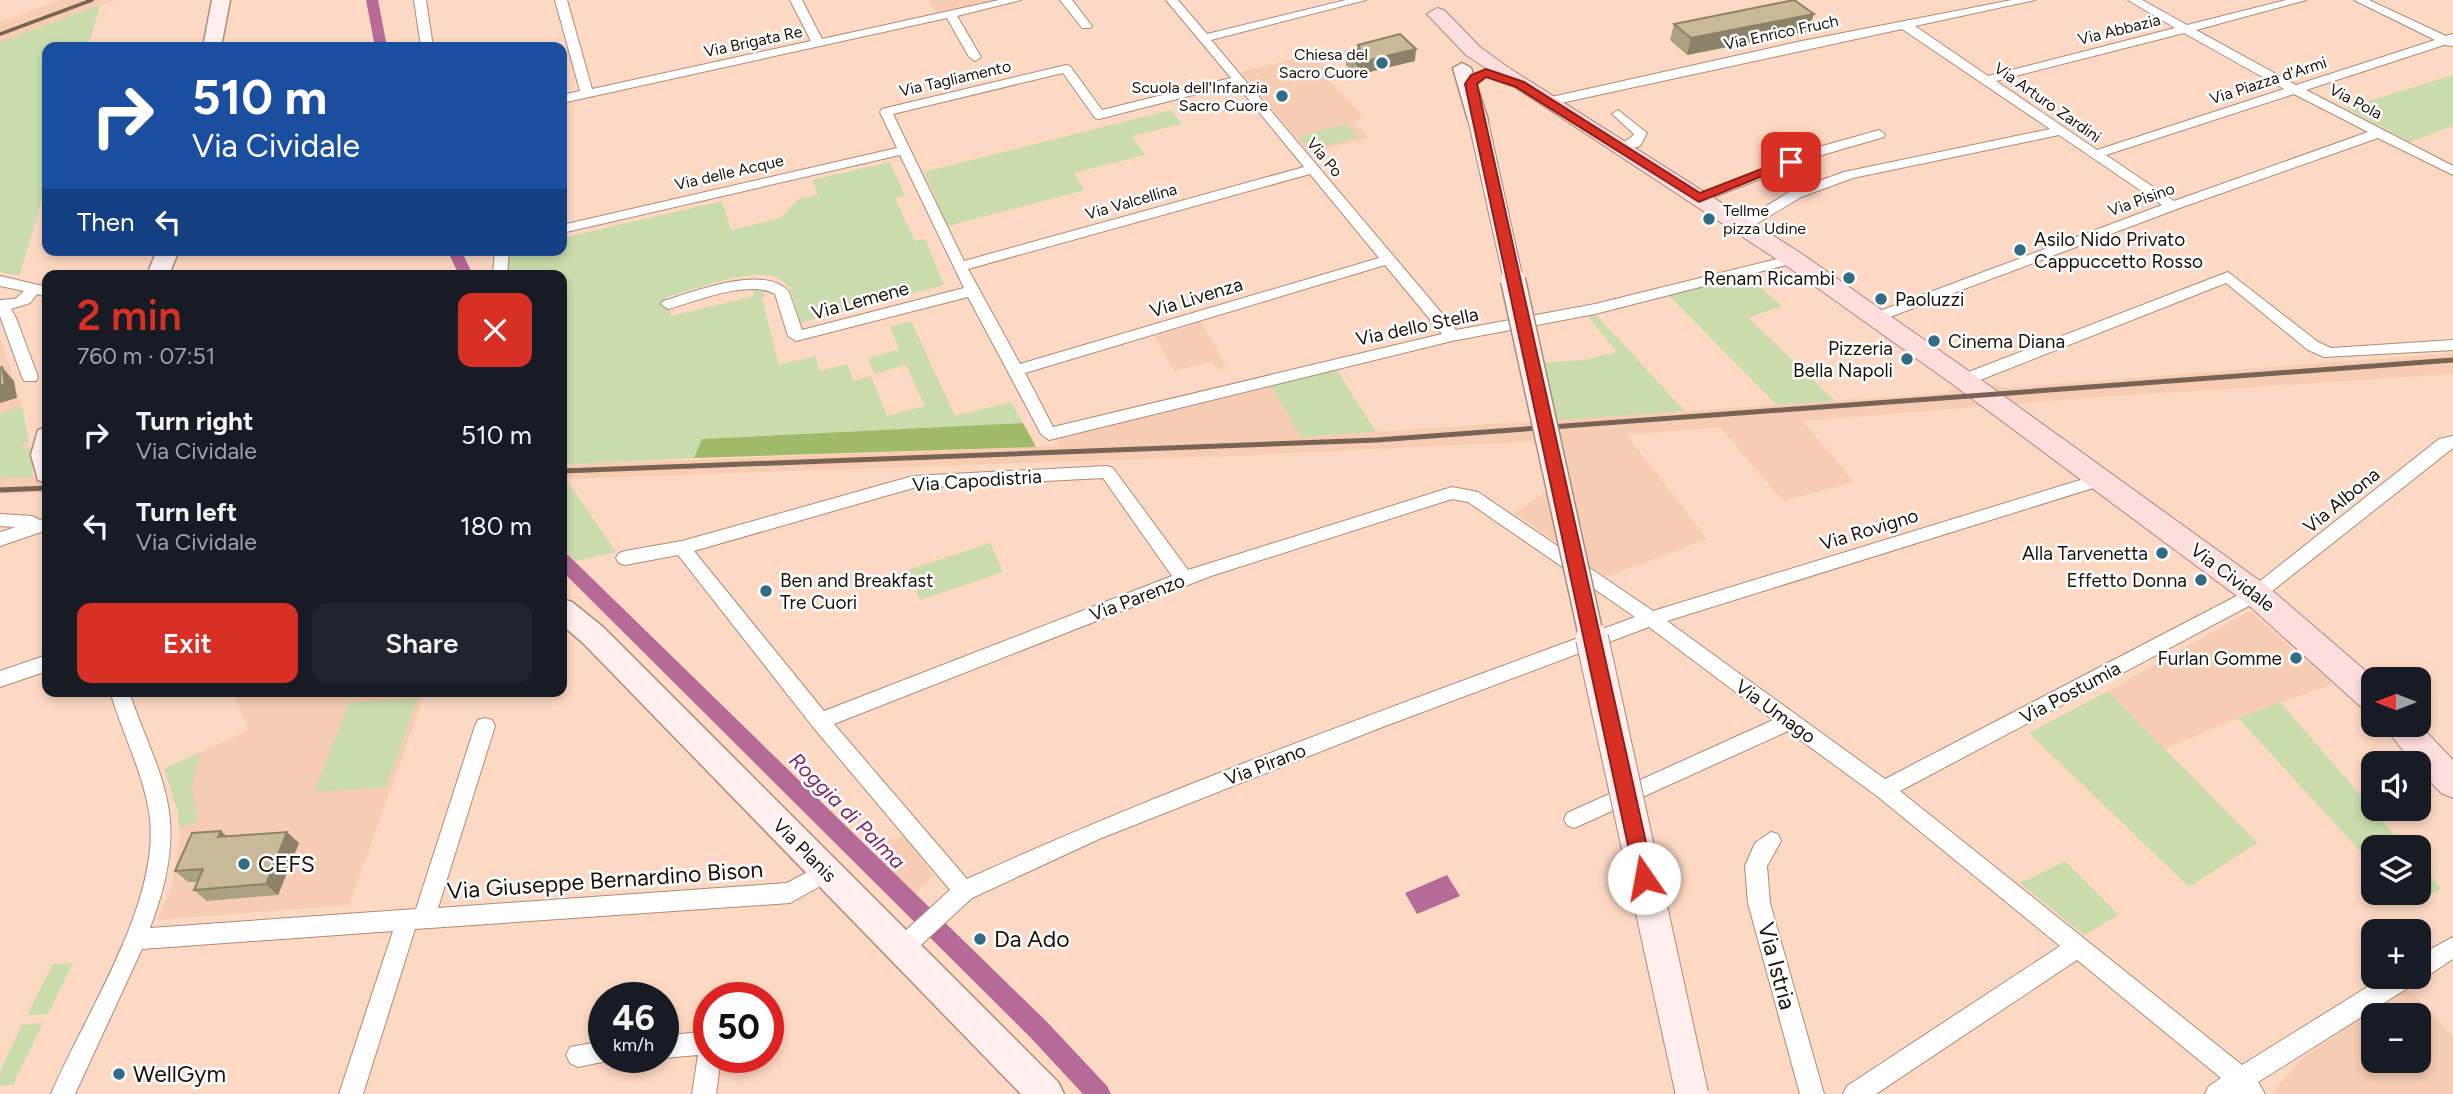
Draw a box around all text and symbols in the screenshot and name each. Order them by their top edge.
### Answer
street label: Via Abbazia [2076,10,2162,49]
street label: Via Enrico Fruch [1722,11,1840,54]
street label: Via Brigata Re [702,22,804,61]
place label: Chiesa del Sacro Cuore [1279,45,1368,82]
street label: Via Piazza d'Armi [2207,53,2329,108]
marker: Chiesa del Sacro Cuore [1374,55,1390,71]
street label: Via Tagliamento [897,56,1013,101]
street label: Via Arturo Zardini [1991,58,2105,146]
text: 510 m [192,67,327,126]
icon: right [77,70,168,161]
place label: Scuola dell'Infanzia Sacro Cuore [1131,78,1268,115]
street label: Via Pola [2326,80,2385,123]
marker: Scuola dell'Infanzia Sacro Cuore [1274,88,1290,104]
text: Via Cividale [192,127,360,165]
pin [1761,132,1821,192]
street label: Via Po [1303,134,1346,181]
icon: arrive [1772,143,1810,181]
street label: Via delle Acque [673,151,786,194]
street label: Via Valcellina [1083,179,1179,224]
street label: Via Pisino [2105,179,2177,220]
place label: Tellme pizza Udine [1723,201,1806,238]
icon: left [149,203,187,241]
text: Then [77,206,135,238]
marker: Tellme pizza Udine [1701,211,1717,227]
place label: Asilo Nido Privato Cappuccetto Rosso [2034,228,2203,273]
marker: Asilo Nido Privato Cappuccetto Rosso [2012,242,2028,258]
place label: Renam Ricambi [1704,267,1835,290]
marker: Renam Ricambi [1841,270,1857,286]
street label: Via Livenza [1147,272,1245,322]
street label: Via Lemene [809,276,911,324]
place label: Paoluzzi [1895,288,1964,311]
text: 2 min [77,290,182,341]
marker: Paoluzzi [1873,291,1889,307]
button: close [458,293,532,367]
street label: Via dello Stella [1354,302,1481,351]
place label: Cinema Diana [1948,330,2065,353]
marker: Cinema Diana [1926,333,1942,349]
place label: Pizzeria Bella Napoli [1793,337,1893,382]
text: 760 m · 07:51 [77,342,215,370]
marker: Pizzeria Bella Napoli [1899,351,1915,367]
text: Turn right [136,405,253,437]
icon: right [77,416,115,454]
text: 510 m [461,419,532,451]
text: Via Cividale [136,437,257,465]
street label: Via Albona [2299,463,2384,538]
street label: Via Capodistria [912,465,1043,496]
text: Turn left [136,496,237,528]
street label: Via Rovigno [1817,504,1921,555]
icon: left [77,507,115,545]
text: 180 m [460,510,532,542]
text: Via Cividale [136,528,257,556]
street label: Via Cividale [2186,538,2279,617]
place label: Alla Tarvenetta [2022,542,2148,565]
marker: Alla Tarvenetta [2154,545,2170,561]
place label: Ben and Breakfast Tre Cuori [780,569,933,614]
street label: Via Parenzo [1086,569,1188,626]
place label: Effetto Donna [2066,569,2187,592]
marker: Effetto Donna [2193,572,2209,588]
marker: Ben and Breakfast Tre Cuori [758,583,774,599]
button: Exit [77,603,298,683]
button: Share [312,603,532,683]
place label: Furlan Gomme [2158,647,2282,670]
marker: Furlan Gomme [2288,650,2304,666]
street label: Via Postumia [2016,656,2125,729]
north arrow [2361,667,2431,737]
map controls [2361,667,2431,1073]
street label: Via Umago [1731,675,1820,748]
street label: Via Pirano [1221,738,1309,790]
water label: Roggia di Palma [784,747,911,874]
button: sound [2361,751,2431,821]
street label: Via Planis [768,814,841,887]
button: layers [2361,835,2431,905]
position arrow [1607,841,1681,915]
place label: CEFS [258,850,315,878]
street label: Via Giuseppe Bernardino Bison [446,855,764,905]
marker: CEFS [236,856,252,872]
street label: Via Istria [1752,919,1802,1013]
button: + [2361,919,2431,989]
place label: Da Ado [994,925,1069,953]
marker: Da Ado [972,931,988,947]
speed limit sign: 50 [693,982,784,1073]
text: 46 [612,997,655,1039]
button: − [2361,1003,2431,1073]
text: km/h [613,1034,654,1056]
place label: WellGym [133,1060,226,1088]
marker: WellGym [111,1066,127,1082]

